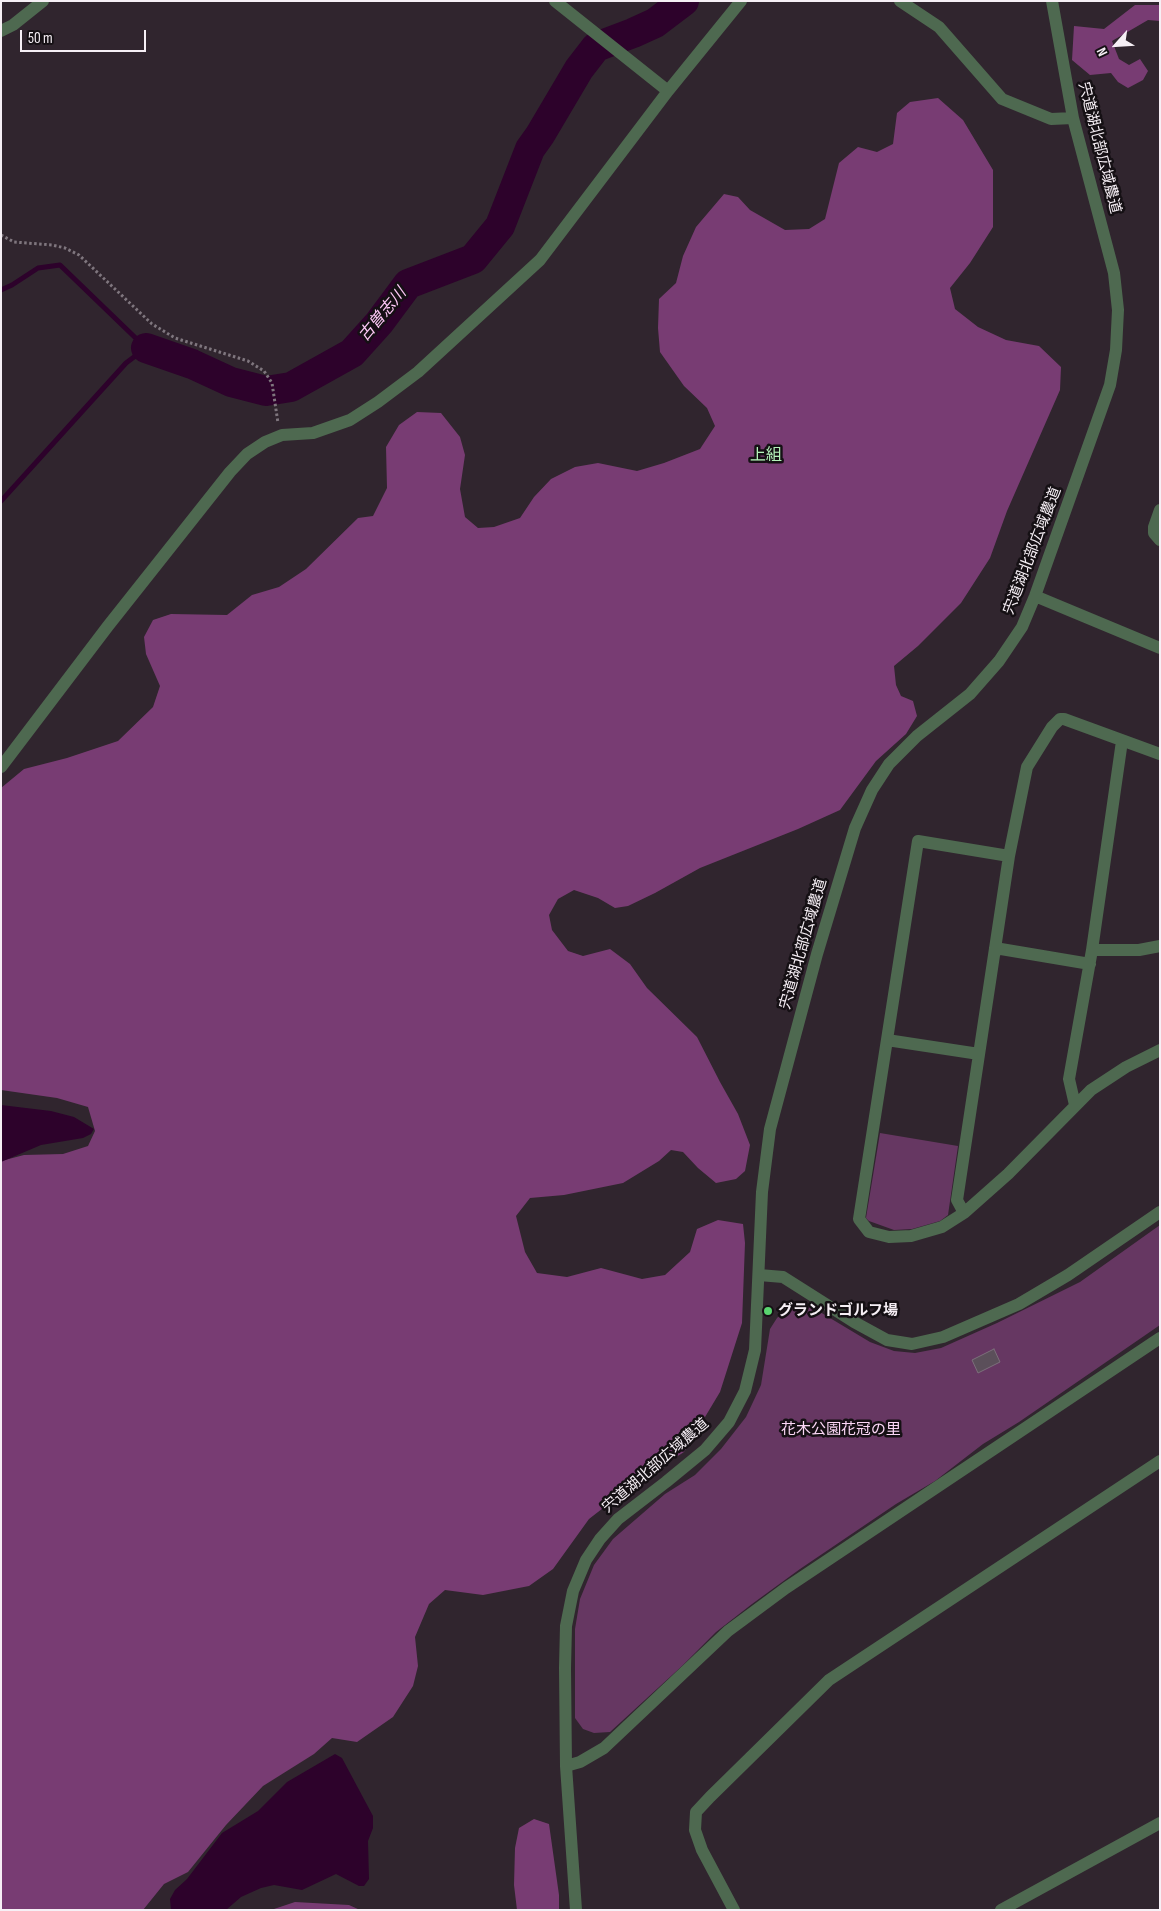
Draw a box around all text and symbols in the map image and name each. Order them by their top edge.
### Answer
scale bar [22,20,149,52]
north arrow [1091,20,1141,70]
text: 50 m [28,29,53,48]
text: N [1093,45,1111,59]
street label: 宍道湖北部広域農道 [1074,80,1124,216]
water label: 古曽志川 [355,284,411,346]
district label: 上組 [750,446,782,466]
street label: 宍道湖北部広域農道 [1000,485,1066,617]
street label: 宍道湖北部広域農道 [777,877,831,1011]
place label: グランドゴルフ場 [778,1302,898,1320]
marker: グランドゴルフ場 [762,1305,774,1317]
street label: 宍道湖北部広域農道 [599,1415,713,1517]
park label: 花木公園花冠の里 [781,1421,901,1439]

